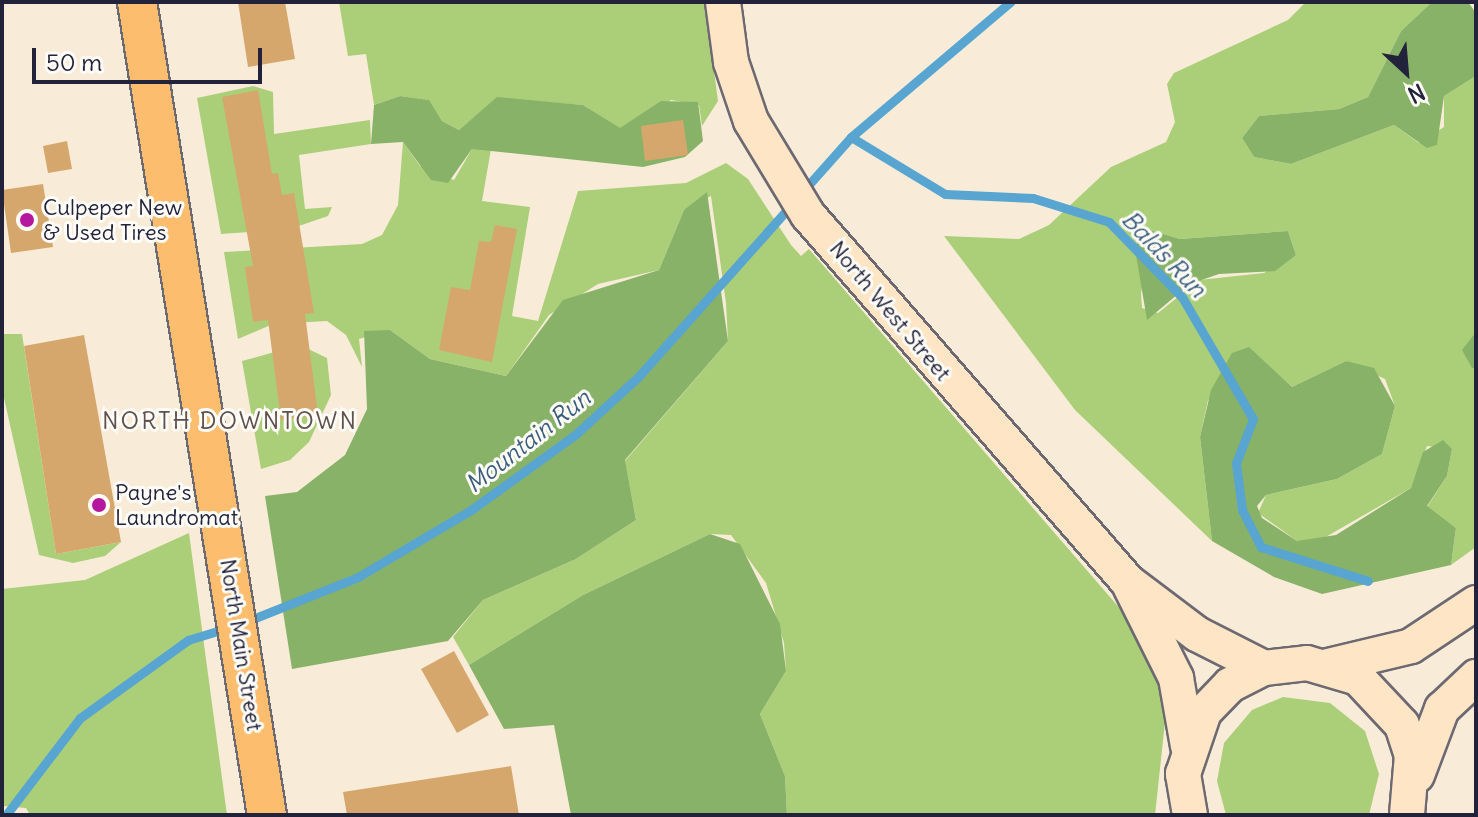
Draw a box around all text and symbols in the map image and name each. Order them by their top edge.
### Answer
scale bar [36,32,266,82]
north arrow [1366,32,1446,112]
text: 50 m [46,47,102,77]
text: N [1404,78,1429,109]
place label: Culpeper New & Used Tires [43,194,182,246]
water label: Balds Run [1116,205,1212,303]
marker: Culpeper New & Used Tires [18,211,36,229]
street label: North West Street [824,236,956,386]
water label: Mountain Run [460,383,596,499]
district label: NORTH DOWNTOWN [102,407,358,435]
place label: Payne's Laundromat [115,479,238,530]
marker: Payne's Laundromat [90,496,108,514]
street label: North Main Street [214,557,268,733]

